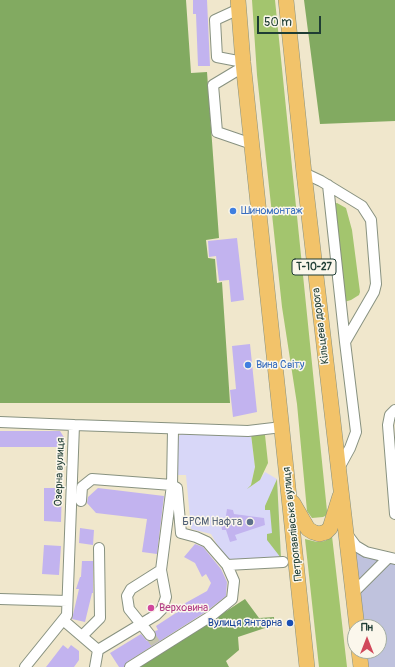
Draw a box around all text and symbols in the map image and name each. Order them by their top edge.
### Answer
scale bar [259,8,323,34]
text: 50 m [264,15,292,30]
place label: Шиномонтаж [241,204,303,218]
marker: Шиномонтаж [228,206,238,216]
road number: Т-10-27 [292,259,336,275]
street label: Кільцева дорога [310,287,332,365]
place label: Вина Світу [256,358,304,372]
marker: Вина Світу [243,360,253,370]
street label: Озерна вулиця [52,437,68,507]
street label: Петропавлівська вулиця [280,466,306,582]
place label: БРСМ Нафта [182,515,242,529]
marker: БРСМ Нафта [245,517,255,527]
place label: Верховина [159,601,208,615]
marker: Верховина [146,603,156,613]
place label: Вулиця Янтарна [208,616,282,630]
marker: Вулиця Янтарна [285,618,295,628]
north arrow [347,619,387,659]
text: Пн [361,621,373,634]

